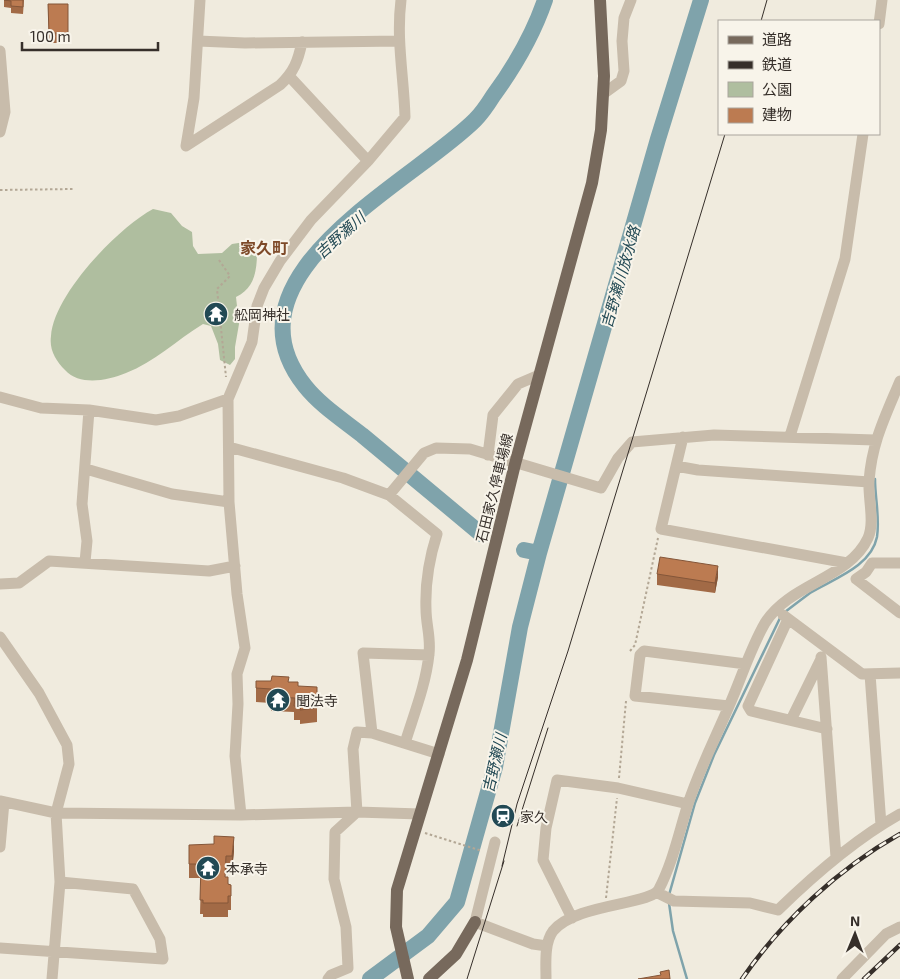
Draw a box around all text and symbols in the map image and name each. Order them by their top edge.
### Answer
scale bar [22,20,159,52]
legend [718,20,880,135]
text: 100 m [30,27,71,45]
text: 道路 [762,30,792,48]
text: 鉄道 [762,55,792,73]
text: 公園 [762,80,792,98]
text: 建物 [762,105,792,123]
water label: 吉野瀬川 [312,207,370,262]
water label: 吉野瀬川放水路 [597,222,644,330]
district label: 家久町 [240,238,288,257]
temple icon: 舩岡神社 [203,301,229,327]
place label: 舩岡神社 [234,306,290,323]
street label: 石田家久停車場線 [472,432,516,544]
temple icon: 聞法寺 [265,687,291,713]
place label: 聞法寺 [296,692,338,709]
water label: 吉野瀬川 [478,730,510,794]
station icon: 家久 [490,803,516,829]
place label: 家久 [520,808,548,825]
temple icon: 本承寺 [195,855,221,881]
place label: 本承寺 [226,860,268,877]
north arrow [830,909,880,959]
text: N [850,912,860,929]

